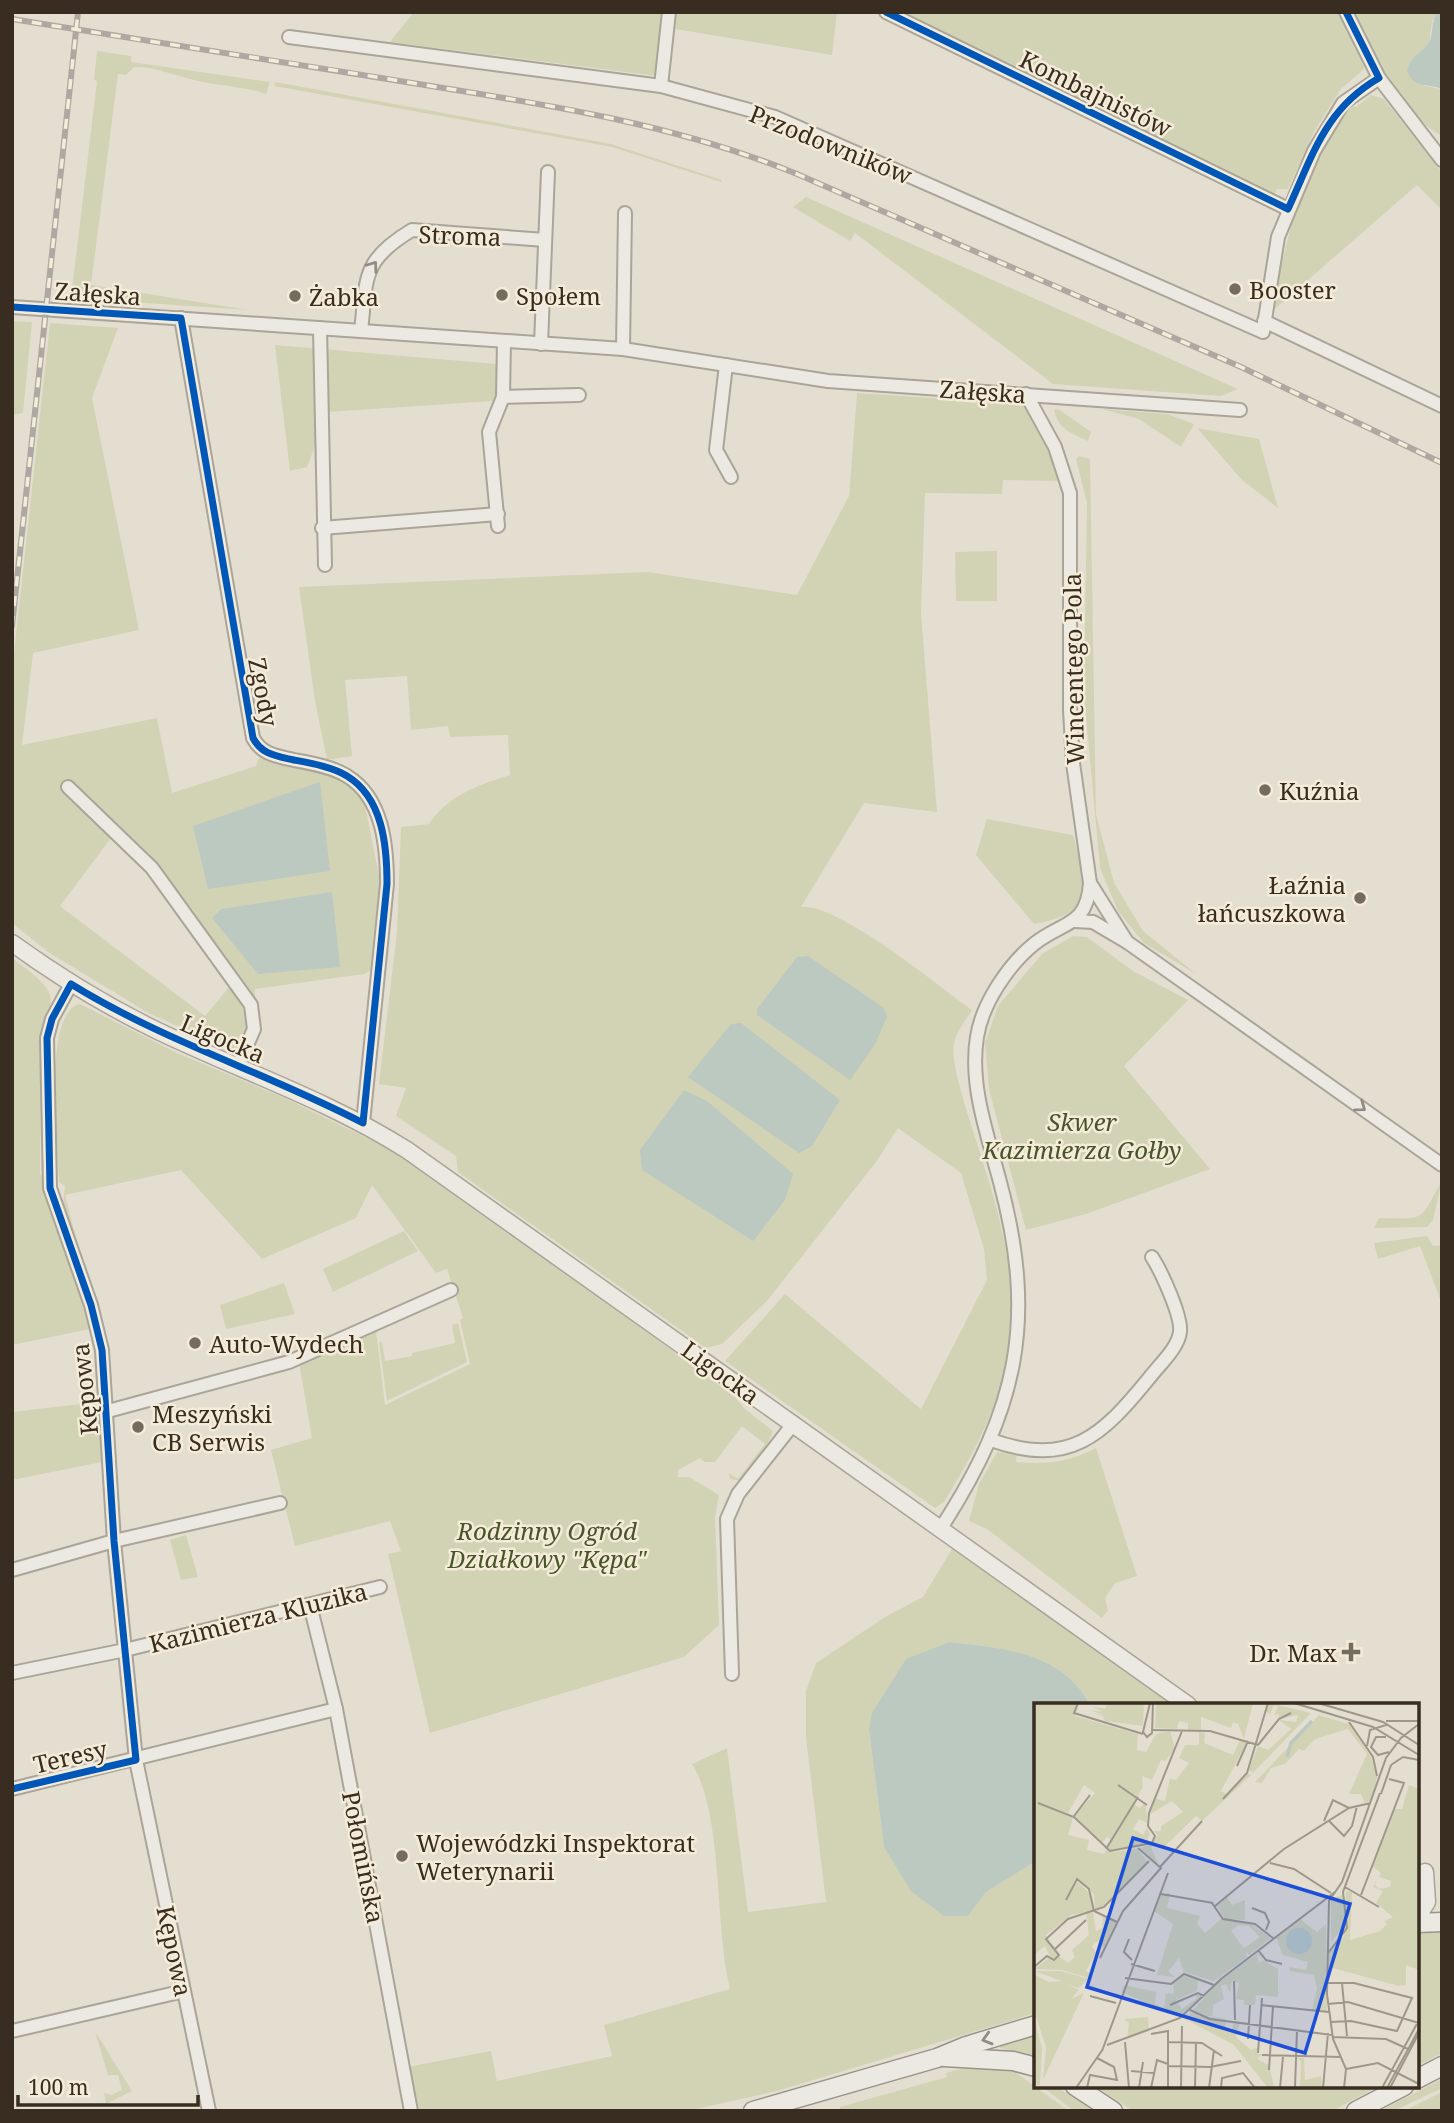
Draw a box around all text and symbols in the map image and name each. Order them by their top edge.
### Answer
street label: Kombajnistów [1014,42,1178,144]
street label: Przodowników [745,96,917,192]
street label: Stroma [418,217,502,253]
one-way arrow [365,261,377,274]
place label: Booster [1249,273,1336,306]
street label: Załęska [54,274,142,312]
place label: Społem [516,279,601,312]
place label: Żabka [309,280,379,313]
marker: Booster [1227,281,1243,297]
marker: Społem [494,287,510,303]
marker: Żabka [287,288,303,304]
street label: Załęska [939,372,1027,410]
street label: Wincentego Pola [1055,573,1091,765]
street label: Zgody [241,655,287,730]
place label: Kuźnia [1279,774,1360,807]
marker: Kuźnia [1257,782,1273,798]
place label: Łaźnia łańcuszkowa [1197,868,1346,929]
marker: Łaźnia łańcuszkowa [1352,890,1368,906]
street label: Ligocka [176,1005,270,1071]
one-way arrow [1353,1099,1366,1111]
park label: Skwer Kazimierza Gołby [982,1105,1181,1166]
place label: Auto-Wydech [209,1327,364,1360]
street label: Ligocka [675,1333,767,1411]
marker: Auto-Wydech [187,1335,203,1351]
street label: Kępowa [63,1342,105,1436]
place label: Meszyński CB Serwis [152,1397,272,1458]
marker: Meszyński CB Serwis [130,1419,146,1435]
park label: Rodzinny Ogród Działkowy "Kępa" [447,1514,648,1575]
street label: Kazimierza Kluzika [145,1574,371,1660]
place label: Dr. Max [1249,1636,1337,1669]
marker: Dr. Max [1343,1644,1359,1660]
inset map [1034,1703,1419,2088]
street label: Teresy [30,1731,111,1781]
street label: Połomińska [335,1788,393,1926]
place label: Wojewódzki Inspektorat Weterynarii [416,1826,695,1887]
marker: Wojewódzki Inspektorat Weterynarii [394,1848,410,1864]
street label: Kępowa [149,1903,201,1999]
one-way arrow [982,2031,994,2046]
scale bar [18,2064,198,2108]
text: 100 m [28,2073,89,2101]

